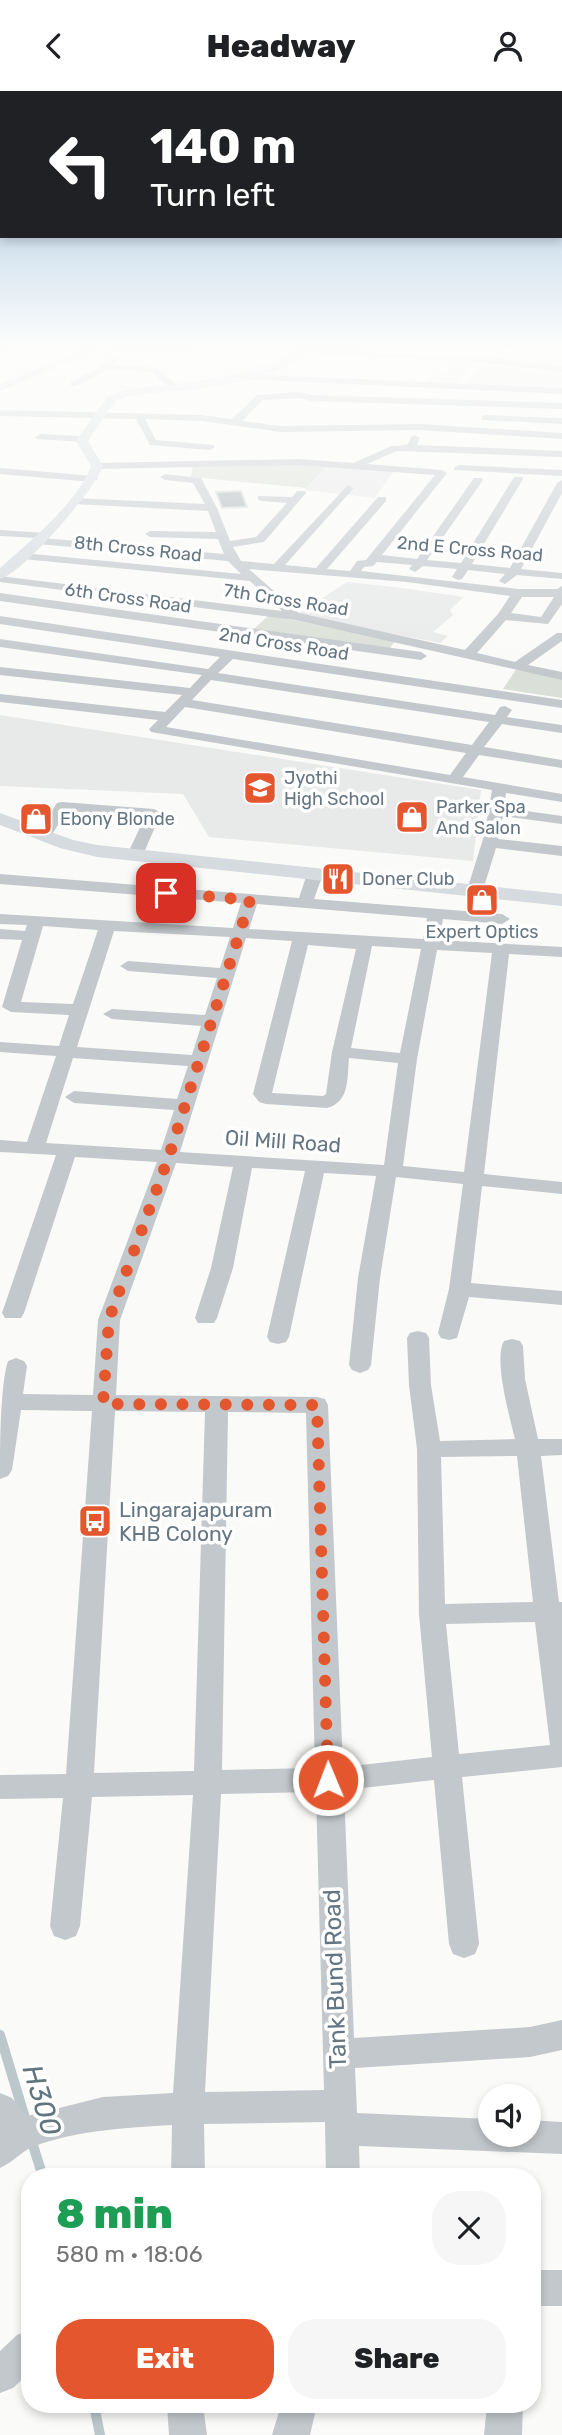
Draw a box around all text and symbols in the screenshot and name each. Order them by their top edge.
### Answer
icon: back [35,27,73,65]
text: Headway [206,27,356,65]
icon: person [489,27,527,65]
text: 140 m [150,117,296,175]
icon: left [35,119,126,210]
text: Turn left [150,176,275,214]
street label: 8th Cross Road [73,531,203,567]
street label: 2nd E Cross Road [396,532,544,566]
street label: 6th Cross Road [63,578,193,618]
street label: 7th Cross Road [222,579,350,621]
street label: 2nd Cross Road [218,623,350,665]
place label: Jyothi High School [284,767,384,810]
school or university icon: Jyothi High School [241,769,279,807]
place label: Parker Spa And Salon [436,796,526,839]
shop icon: Parker Spa And Salon [393,798,431,836]
shop icon: Ebony Blonde [17,800,55,838]
place label: Ebony Blonde [60,808,175,830]
restaurant icon: Doner Club [319,860,357,898]
pin [136,863,196,923]
place label: Doner Club [362,868,454,890]
icon: arrive [147,874,185,912]
shop icon: Expert Optics [463,881,501,919]
place label: Expert Optics [425,921,539,943]
street label: Oil Mill Road [224,1124,342,1158]
place label: Lingarajapuram KHB Colony [119,1497,273,1546]
bus stop icon: Lingarajapuram KHB Colony [76,1502,114,1540]
position arrow [291,1743,365,1817]
street label: Tank Bund Road [318,1889,352,2069]
water label: H300 [16,2061,68,2140]
map controls [478,2084,541,2147]
button: sound [478,2084,541,2147]
text: 8 min [56,2189,173,2239]
button: close [432,2191,506,2265]
text: 580 m · 18:06 [56,2240,203,2268]
button: Exit [56,2319,274,2399]
button: Share [288,2319,506,2399]

